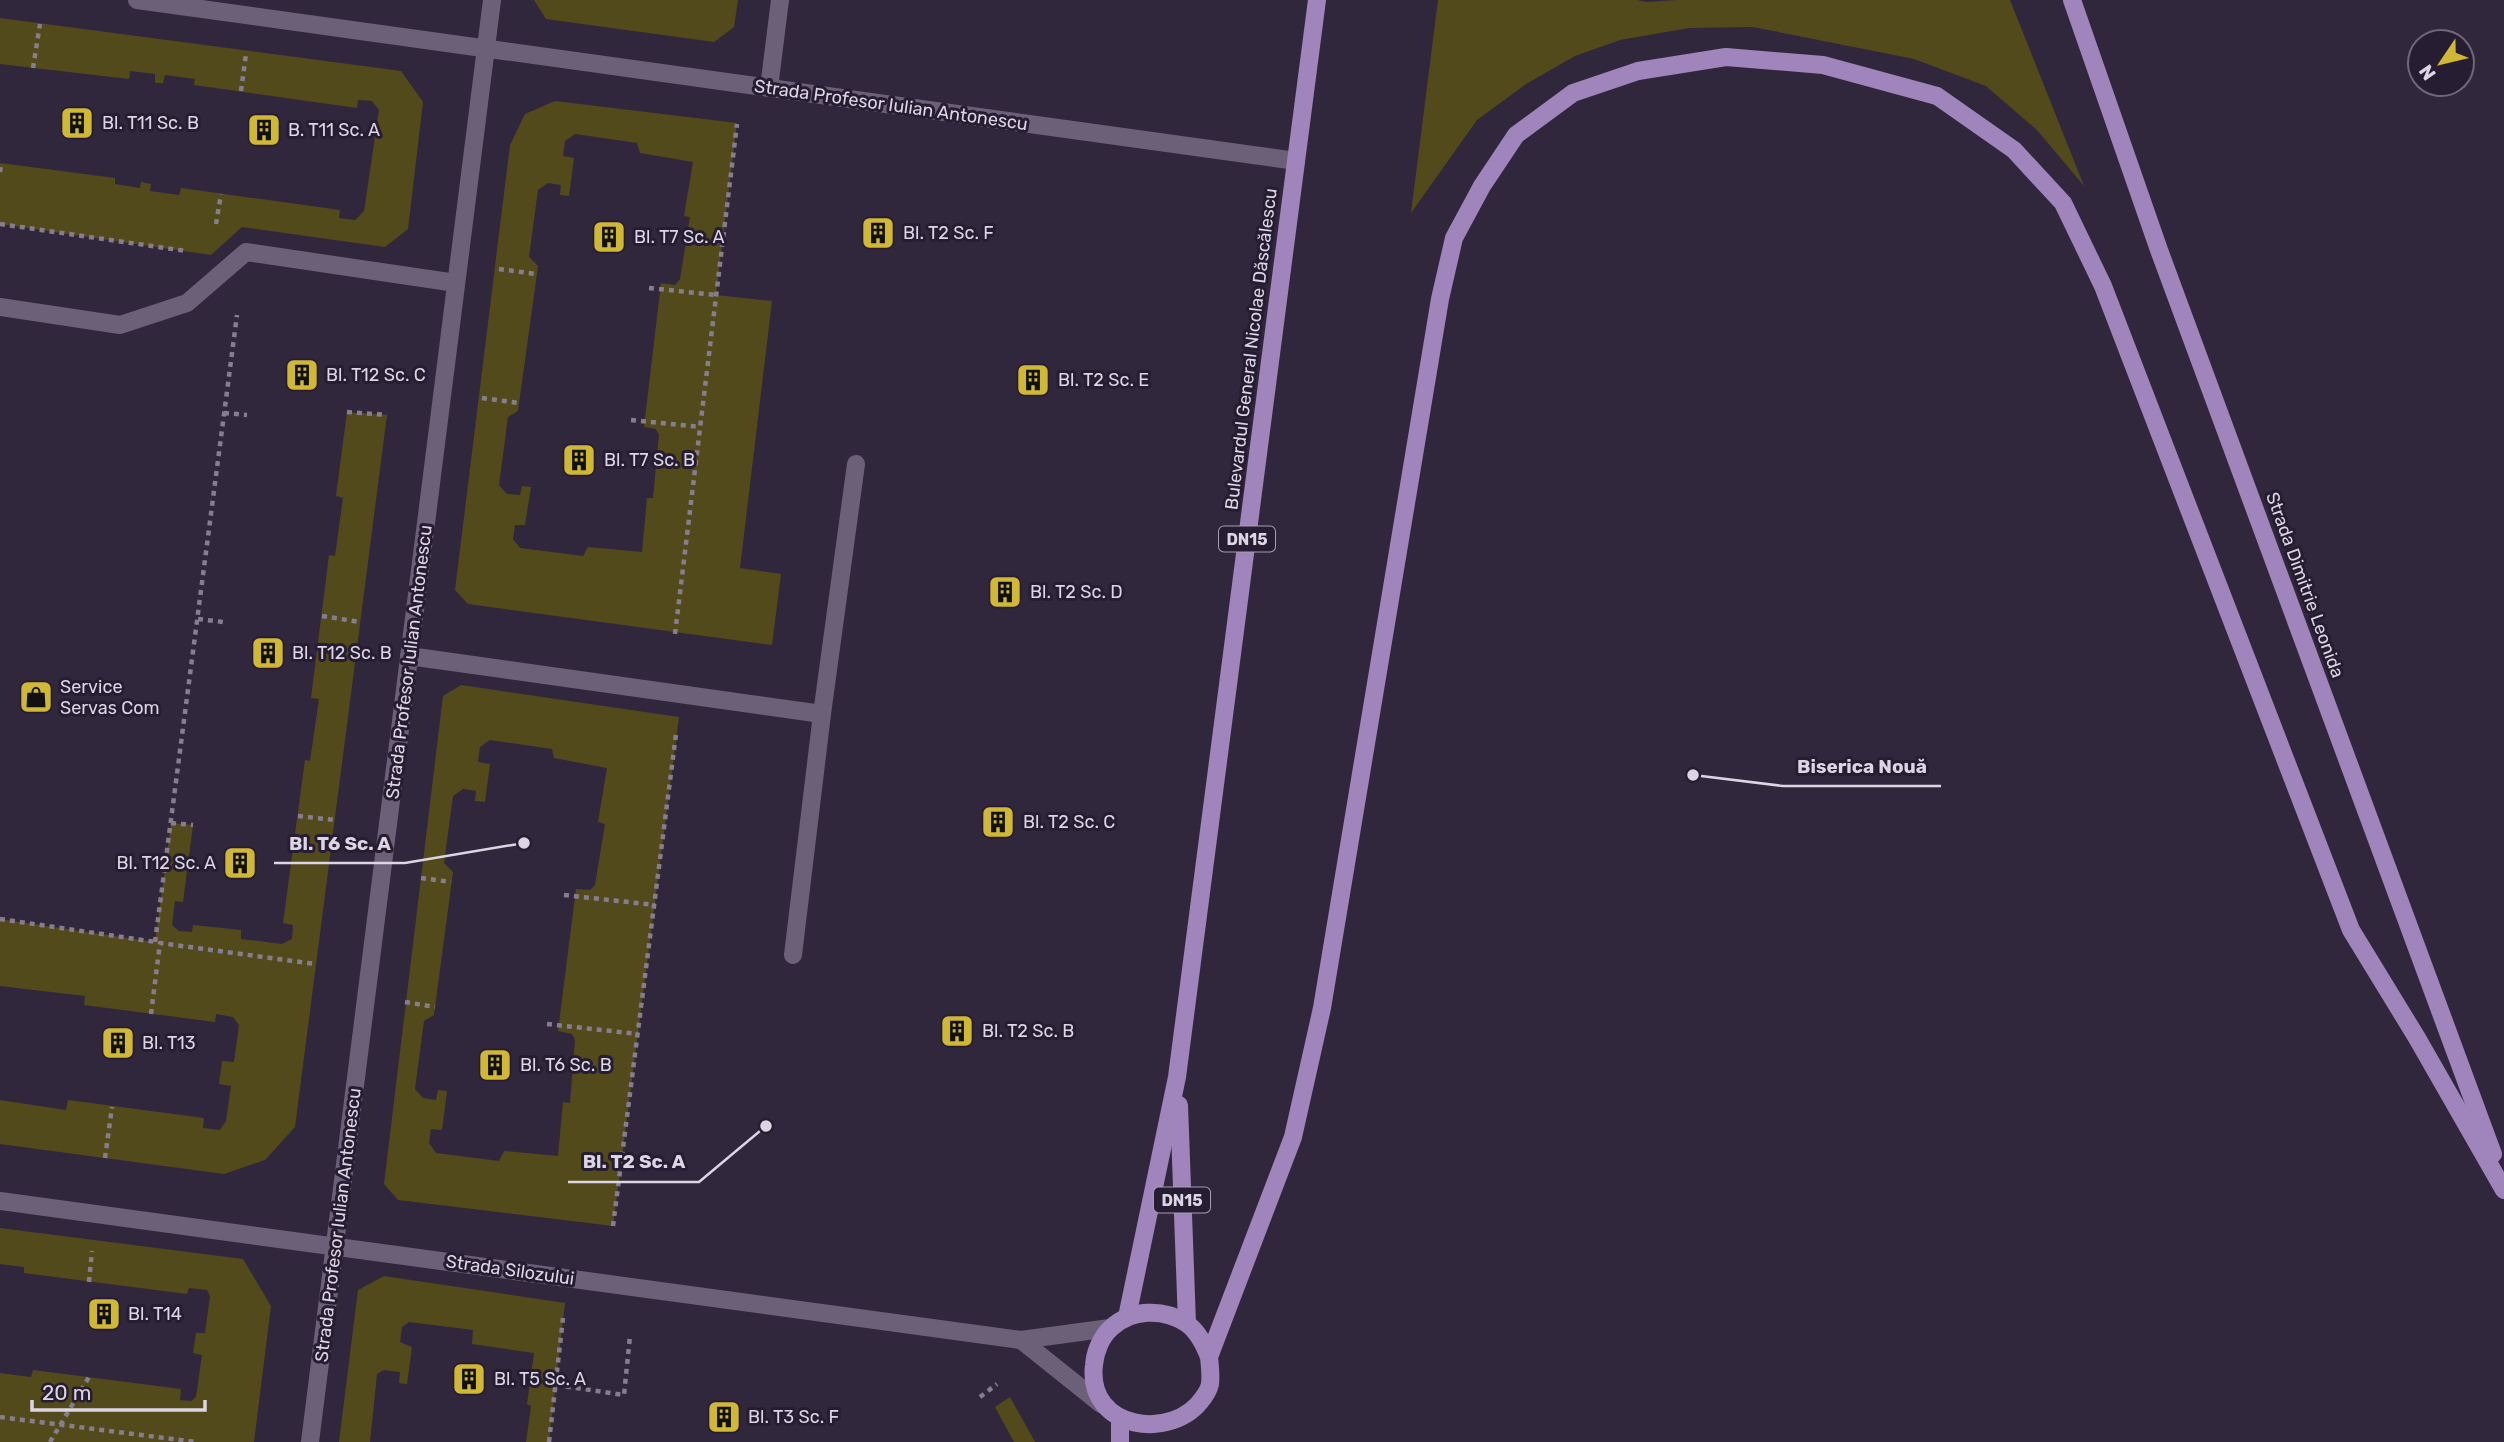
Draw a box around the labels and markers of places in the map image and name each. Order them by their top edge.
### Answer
building icon: Bl. T11 Sc. B [58,104,96,142]
building icon: B. T11 Sc. A [245,111,283,149]
place label: Bl. T11 Sc. B [102,112,199,134]
place label: B. T11 Sc. A [288,119,380,141]
building icon: Bl. T2 Sc. F [859,214,897,252]
building icon: Bl. T7 Sc. A [590,218,628,256]
place label: Bl. T2 Sc. F [903,222,994,244]
place label: Bl. T7 Sc. A [634,226,725,248]
building icon: Bl. T12 Sc. C [283,356,321,394]
building icon: Bl. T2 Sc. E [1014,361,1052,399]
place label: Bl. T12 Sc. C [326,364,426,386]
place label: Bl. T2 Sc. E [1058,369,1149,391]
building icon: Bl. T7 Sc. B [560,441,598,479]
place label: Bl. T7 Sc. B [604,449,695,471]
building icon: Bl. T2 Sc. D [986,573,1024,611]
place label: Bl. T2 Sc. D [1030,581,1123,603]
building icon: Bl. T12 Sc. B [249,634,287,672]
place label: Bl. T12 Sc. B [292,642,392,664]
place label: Service Servas Com [60,676,160,719]
shop icon: Service Servas Com [17,678,55,716]
callout: Biserica Nouă [1783,746,1941,786]
building icon: Bl. T2 Sc. C [979,803,1017,841]
place label: Bl. T2 Sc. C [1023,811,1115,833]
callout: Bl. T6 Sc. A [274,823,405,863]
building icon: Bl. T12 Sc. A [221,844,259,882]
place label: Bl. T12 Sc. A [117,852,216,874]
building icon: Bl. T2 Sc. B [938,1012,976,1050]
place label: Bl. T2 Sc. B [982,1020,1074,1042]
building icon: Bl. T13 [99,1024,137,1062]
place label: Bl. T13 [142,1032,196,1054]
building icon: Bl. T6 Sc. B [476,1046,514,1084]
place label: Bl. T6 Sc. B [520,1054,612,1076]
callout: Bl. T2 Sc. A [568,1142,699,1182]
building icon: Bl. T14 [85,1295,123,1333]
place label: Bl. T14 [128,1303,182,1325]
building icon: Bl. T5 Sc. A [450,1360,488,1398]
place label: Bl. T5 Sc. A [494,1368,586,1390]
building icon: Bl. T3 Sc. F [705,1398,743,1436]
place label: Bl. T3 Sc. F [748,1406,839,1428]

